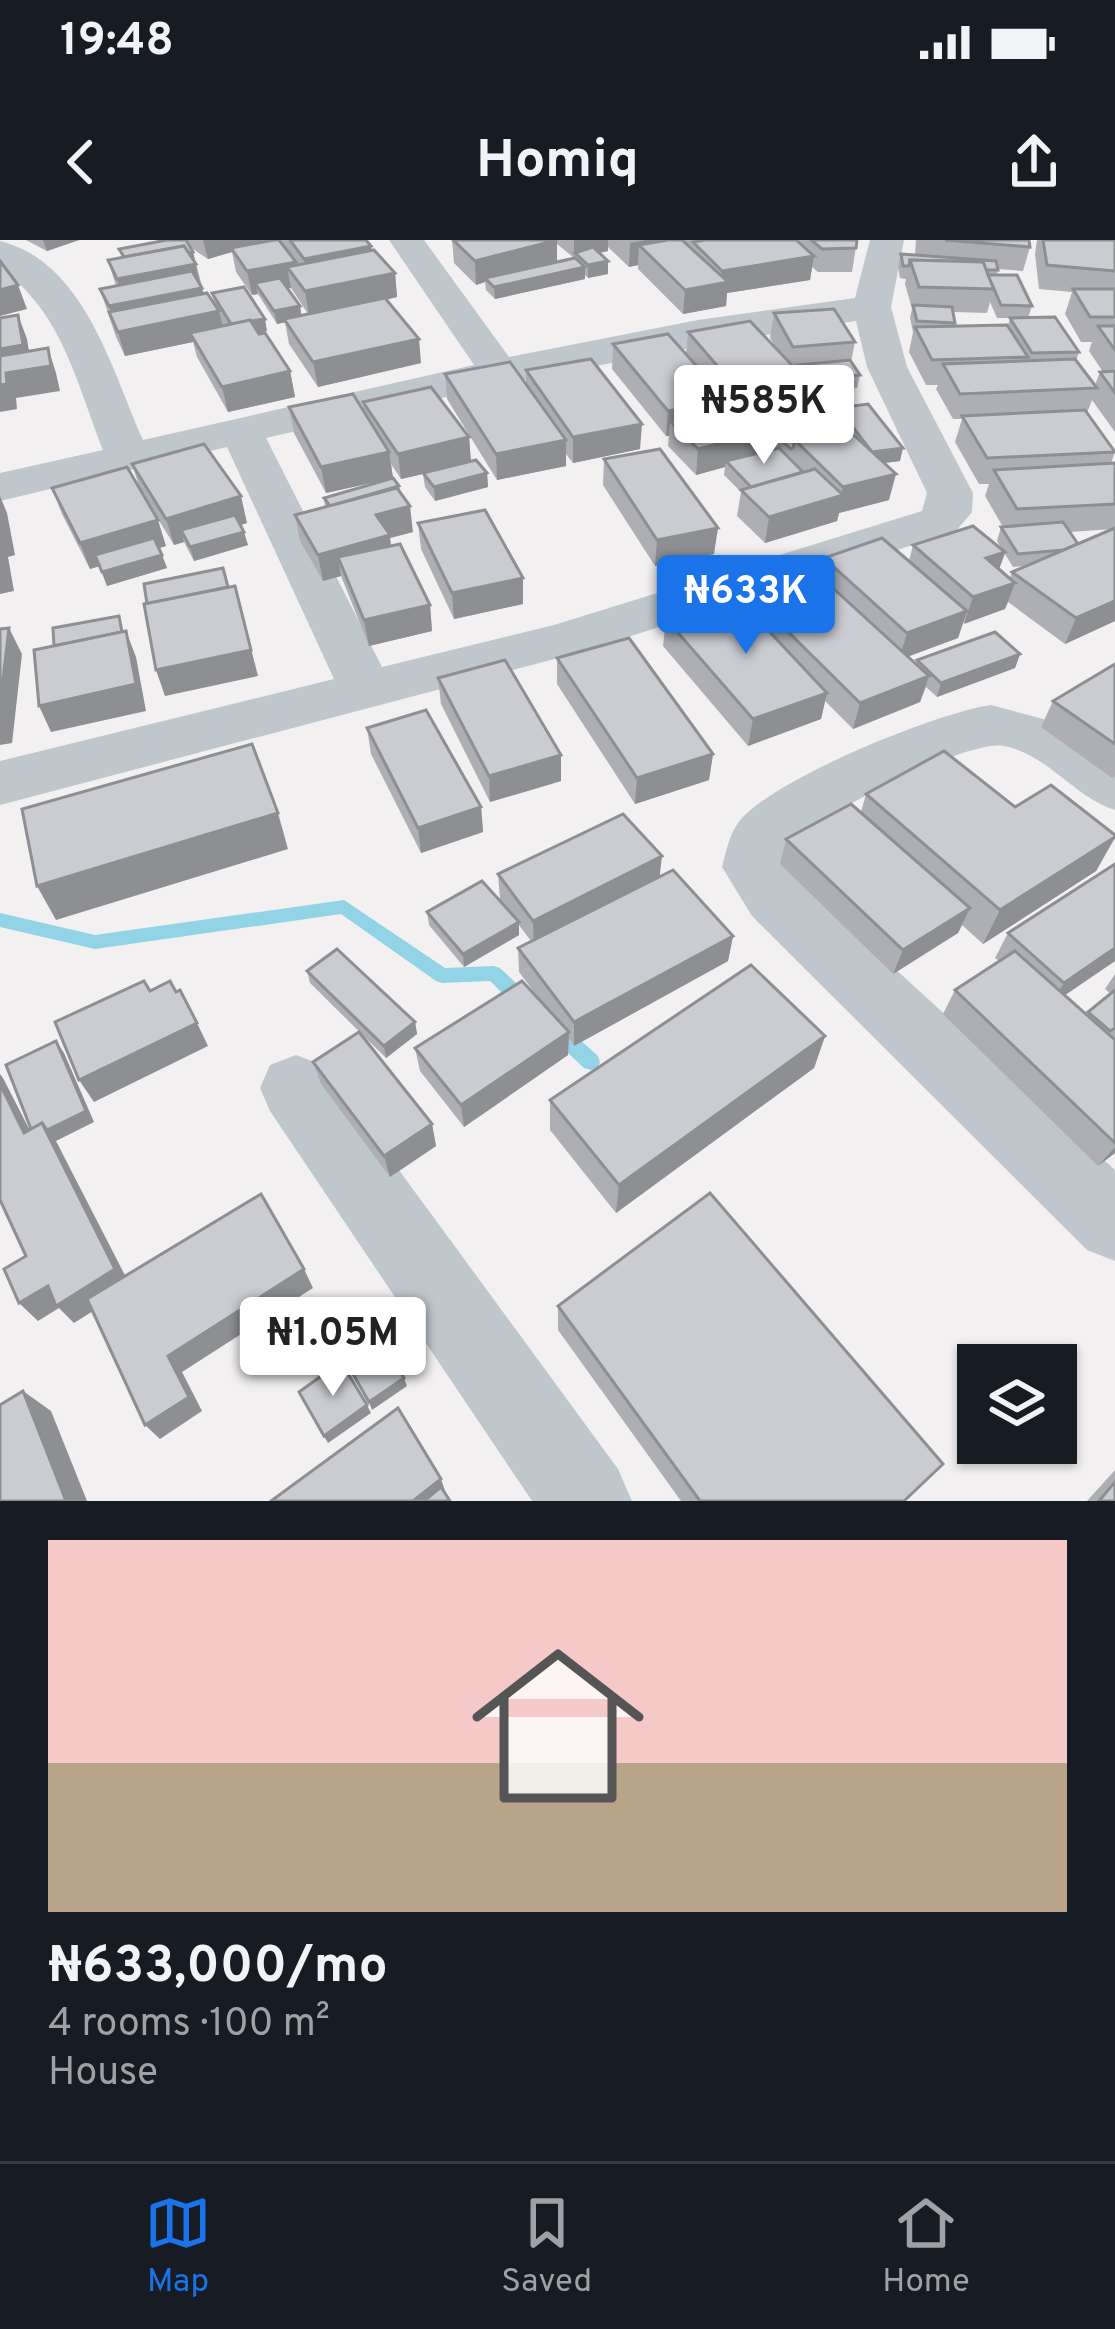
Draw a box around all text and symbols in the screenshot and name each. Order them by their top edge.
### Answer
text: 19:48 [60,14,174,71]
text: Homiq [476,128,639,197]
icon: back [48,129,114,195]
icon: share [1001,129,1067,195]
pin: ₦585K [680,365,848,467]
text: ₦585K [701,379,827,428]
pin: ₦633K [662,555,830,657]
text: ₦633K [684,569,808,618]
pin: ₦1.05M [235,1297,431,1399]
text: ₦1.05M [267,1311,399,1360]
map controls [957,1344,1077,1464]
button: layers [957,1344,1077,1464]
icon: home [450,1618,666,1834]
text: ₦633,000/mo [48,1936,388,2001]
text: 4 rooms · 100 m² [48,2001,330,2050]
text: House [48,2050,158,2099]
tab: Map [145,2190,211,2304]
tab: Saved [501,2190,592,2304]
tab: Home [882,2190,970,2304]

